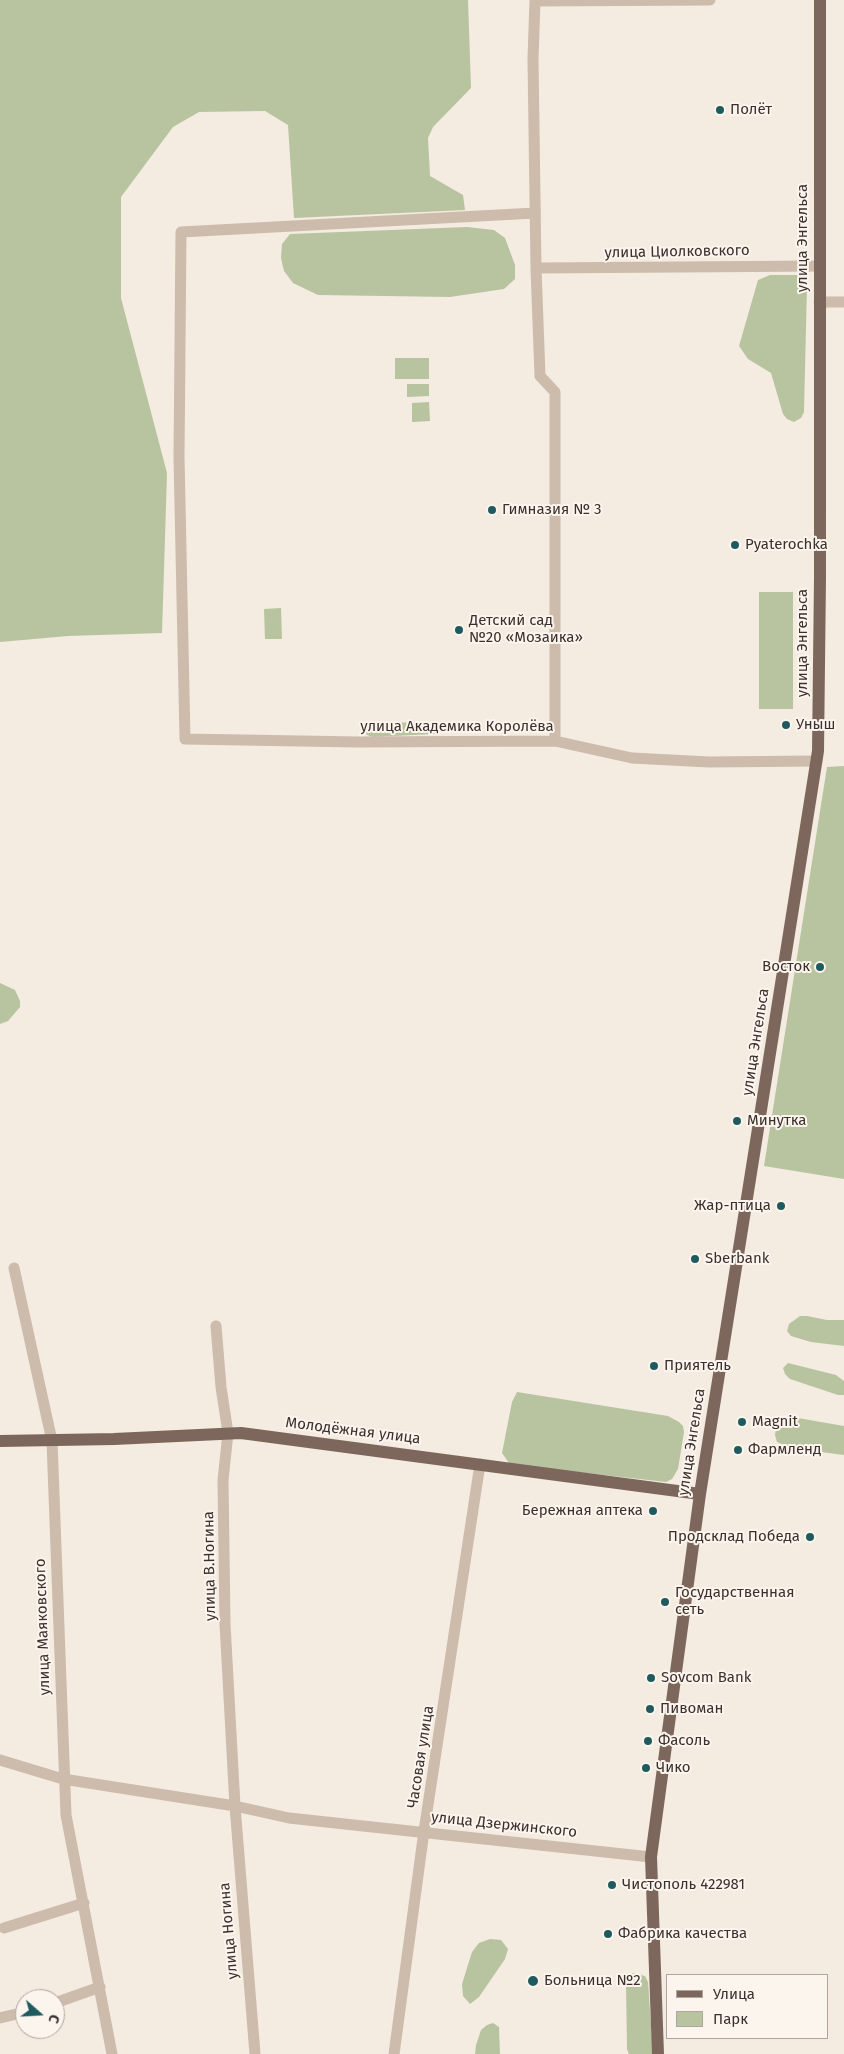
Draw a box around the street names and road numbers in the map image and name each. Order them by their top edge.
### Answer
street label: улица Энгельса [794,184,812,292]
street label: улица Циолковского [604,242,750,262]
street label: улица Энгельса [794,589,812,697]
street label: улица Академика Королёва [360,718,554,736]
street label: улица Энгельса [739,987,773,1097]
street label: улица Энгельса [675,1387,709,1497]
street label: Молодёжная улица [285,1414,421,1448]
street label: улица В.Ногина [200,1511,220,1621]
street label: улица Маяковского [32,1558,54,1696]
street label: Часовая улица [404,1704,438,1810]
street label: улица Дзержинского [430,1808,578,1842]
street label: улица Ногина [216,1882,242,1980]

